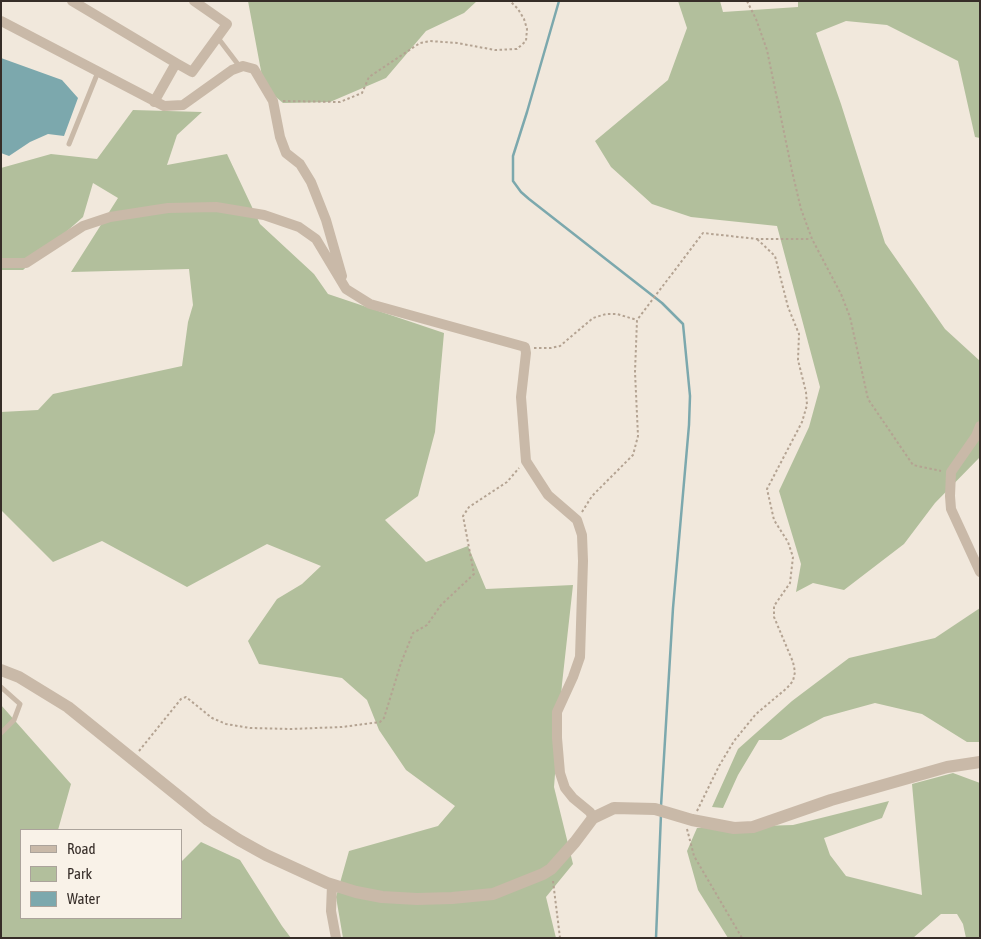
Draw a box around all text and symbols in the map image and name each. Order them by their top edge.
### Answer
legend [20,829,182,919]
text: Road [67,840,96,857]
text: Park [67,865,92,882]
text: Water [67,890,100,907]

